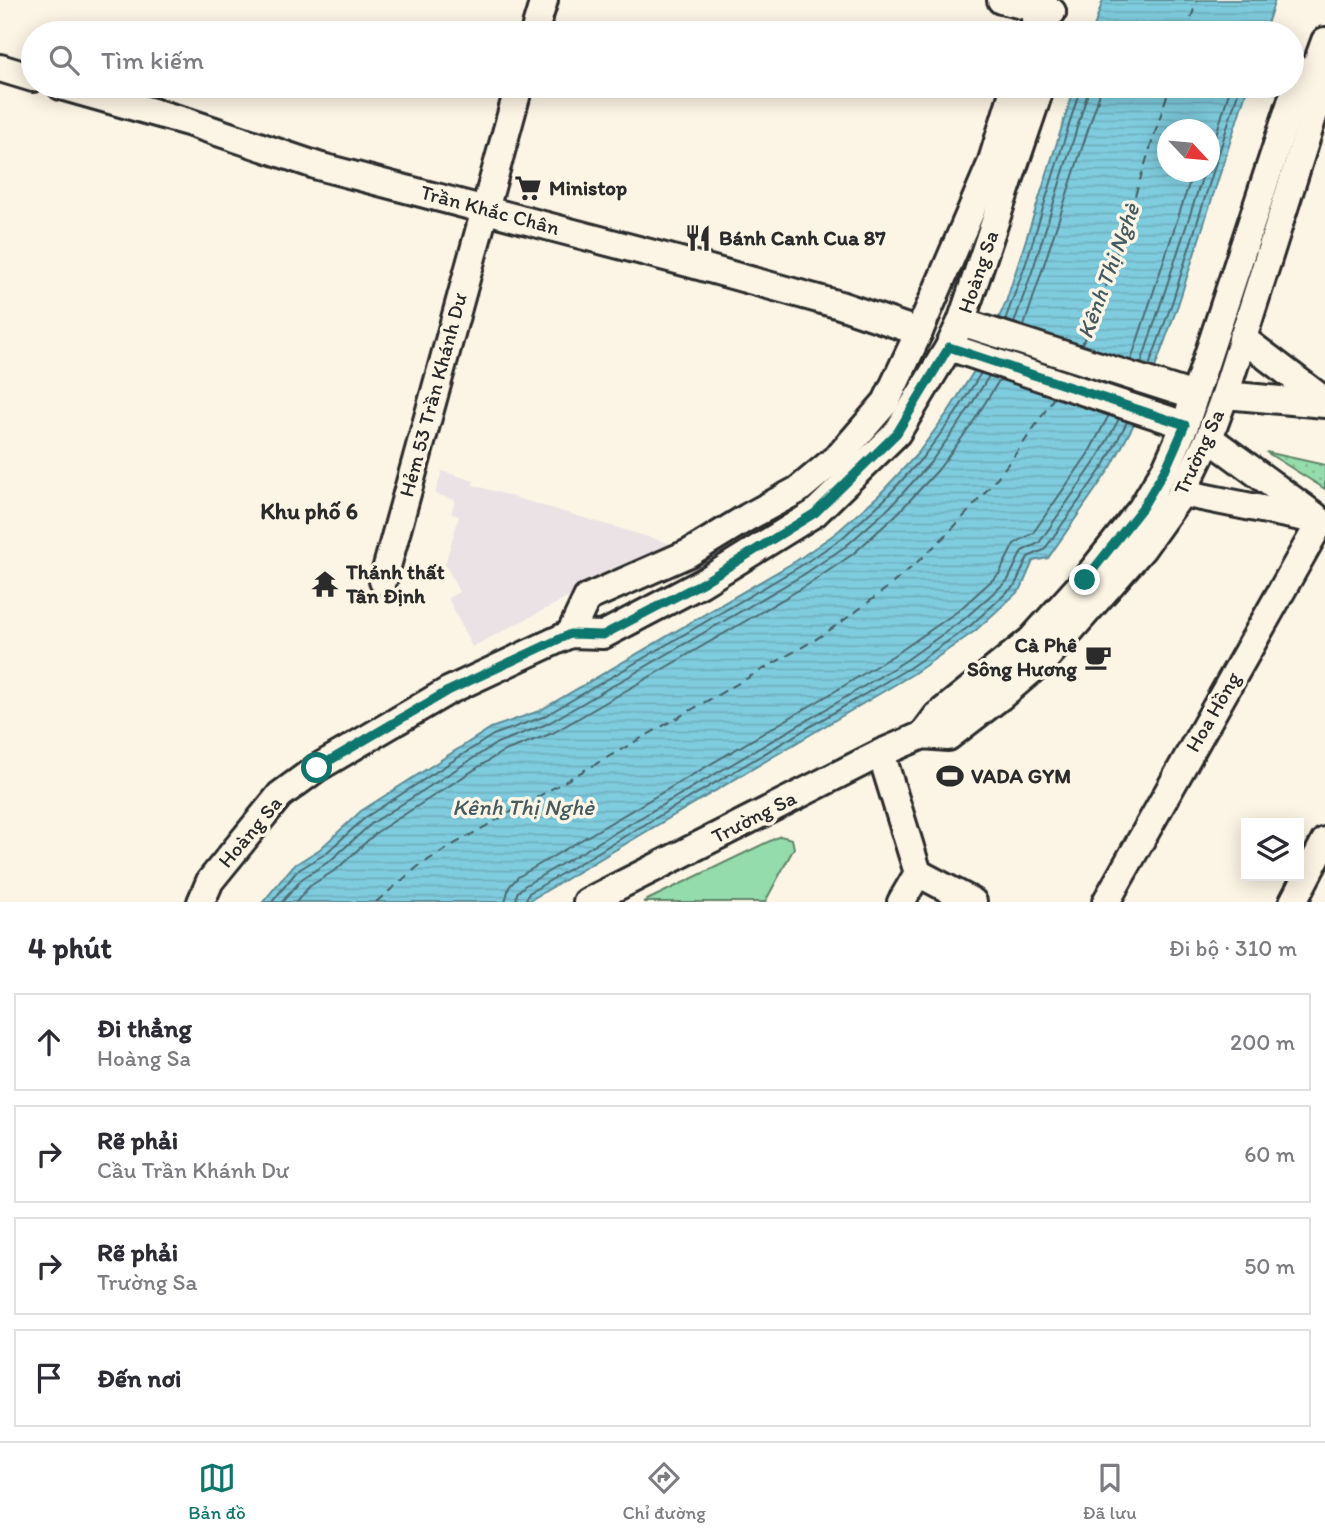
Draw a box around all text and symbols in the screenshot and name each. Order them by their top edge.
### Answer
search box [21,21,1304,98]
icon: search [45,41,83,79]
text: Tìm kiếm [101,44,204,76]
north arrow [1157,119,1220,182]
supermarket icon: Ministop [513,173,543,203]
place label: Ministop [549,175,627,201]
street label: Trần Khắc Chân [418,179,562,240]
water label: Kênh Thị Nghè [1071,199,1146,342]
restaurant icon: Bánh Canh Cua 87 [683,223,713,253]
place label: Bánh Canh Cua 87 [719,225,886,250]
street label: Hoàng Sa [952,227,1003,316]
street label: Hẻm 53 Trần Khánh Dư [393,290,472,500]
street label: Trường Sa [1168,405,1229,499]
district label: Khu phố 6 [260,497,358,525]
place label: Thánh thất Tân Định [345,559,445,608]
route end [1069,564,1100,595]
temple icon: Thánh thất Tân Định [310,569,340,599]
place label: Cà Phê Sông Hương [967,632,1077,682]
cafe icon: Cà Phê Sông Hương [1083,642,1113,672]
street label: Hoa Hồng [1180,667,1246,756]
route start [301,752,332,783]
sports icon: VADA GYM [935,761,965,791]
place label: VADA GYM [971,763,1071,788]
street label: Trường Sa [707,785,800,849]
street label: Hoàng Sa [213,791,287,873]
water label: Kênh Thị Nghè [452,793,595,821]
map controls [1241,818,1304,881]
button: layers [1241,818,1304,881]
text: 4 phút [28,929,112,966]
text: Đi bộ · 310 m [1169,934,1297,962]
text: Đi thẳng [97,1012,192,1044]
icon: ahead [30,1023,68,1061]
text: 200 m [1230,1028,1295,1056]
text: Hoàng Sa [97,1044,191,1072]
text: Rẽ phải [97,1124,178,1156]
icon: right [30,1135,68,1173]
text: 60 m [1244,1140,1295,1168]
text: Cầu Trần Khánh Dư [97,1156,289,1184]
text: Rẽ phải [97,1236,178,1268]
icon: right [30,1247,68,1285]
text: 50 m [1244,1252,1295,1280]
text: Trường Sa [97,1268,198,1296]
icon: arrive [30,1359,68,1397]
text: Đến nơi [97,1362,182,1394]
tab: Bản đồ [188,1459,246,1524]
tab: Chỉ đường [622,1459,706,1524]
tab: Đã lưu [1083,1459,1137,1524]

